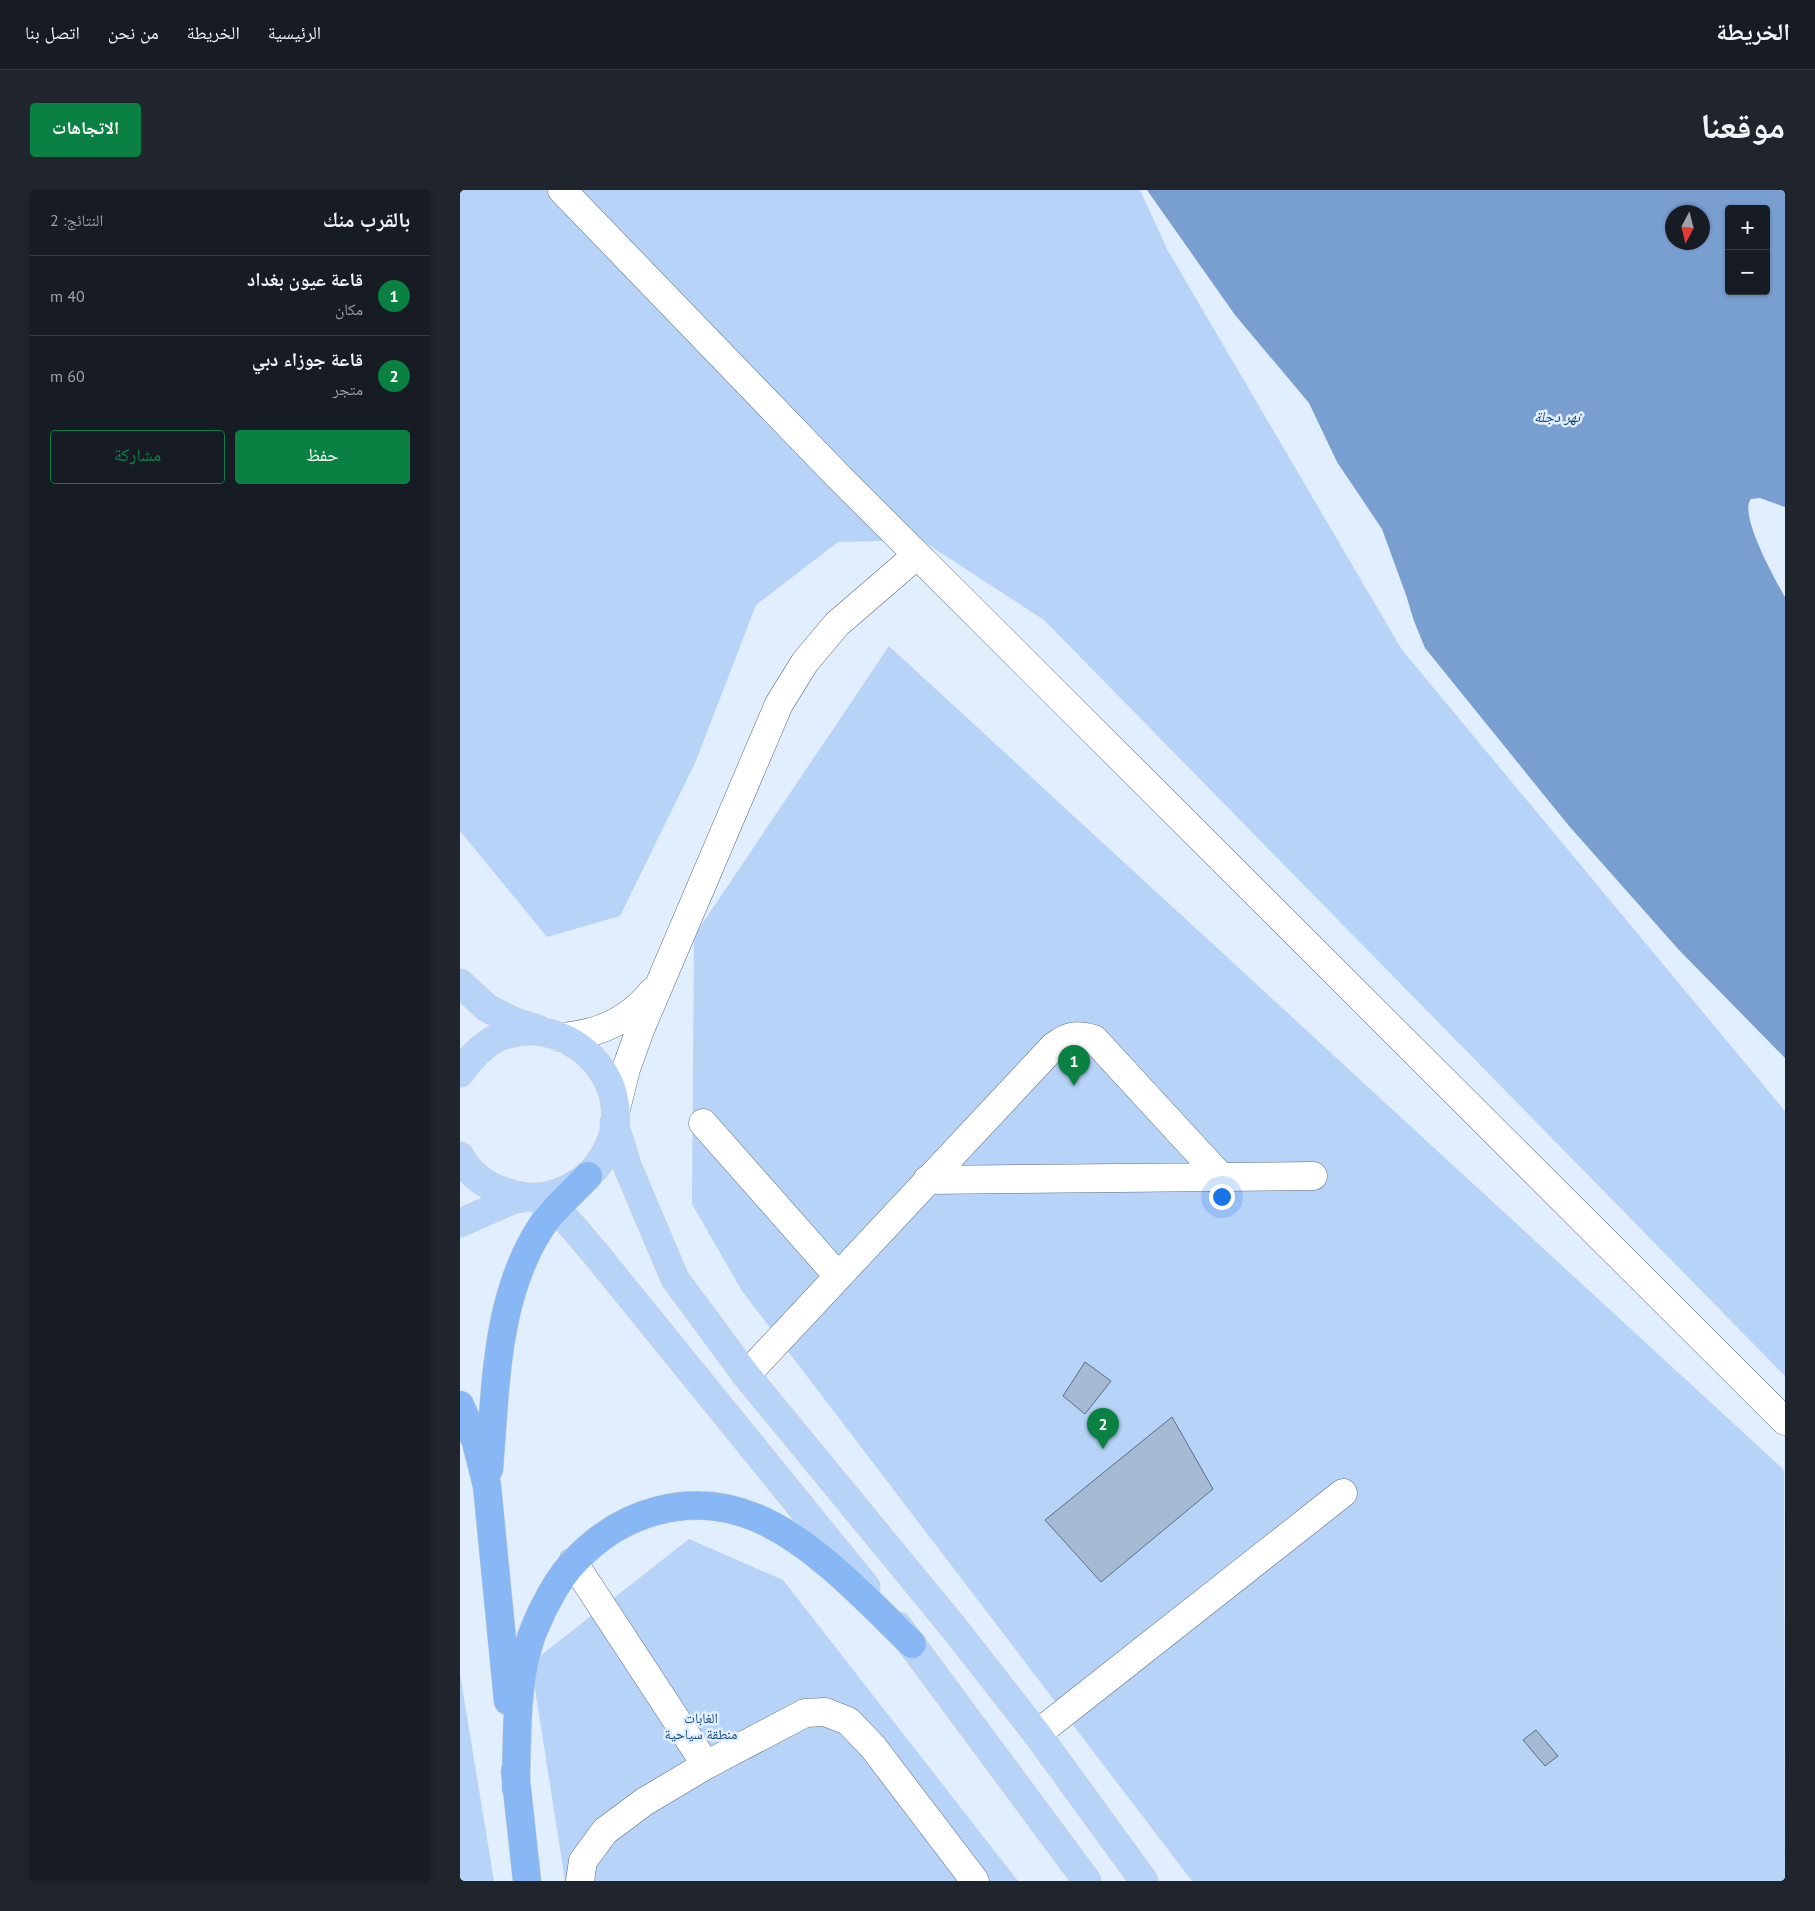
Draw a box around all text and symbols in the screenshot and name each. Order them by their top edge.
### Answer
text: الخريطة [1716,16,1790,47]
text: اتصل بنا [25,21,80,44]
text: من نحن [108,21,159,44]
text: الخريطة [187,21,240,44]
text: الرئيسية [268,21,321,44]
text: موقعنا [1700,102,1785,148]
button: الاتجاهات [30,103,141,157]
north arrow [1665,205,1710,250]
map controls [1725,205,1770,295]
button: + [1725,205,1770,250]
text: بالقرب منك [323,206,410,233]
text: النتائج: 2 [50,210,103,230]
button: − [1725,250,1770,295]
text: قاعة عيون بغداد [247,267,363,291]
text: 40 m [50,286,85,306]
text: 1 [389,286,399,306]
text: مكان [335,299,363,319]
text: قاعة جوزاء دبي [252,347,363,371]
text: 60 m [50,366,85,386]
text: 2 [389,366,399,386]
text: متجر [333,379,363,399]
water label: نهر دجلة [1534,407,1583,426]
button: مشاركة [50,430,225,484]
button: حفظ [235,430,410,484]
pin: 1 [1058,1045,1090,1086]
your location [1209,1184,1235,1210]
pin: 2 [1087,1408,1119,1449]
park label: الغابات منطقة سياحية [665,1709,737,1743]

